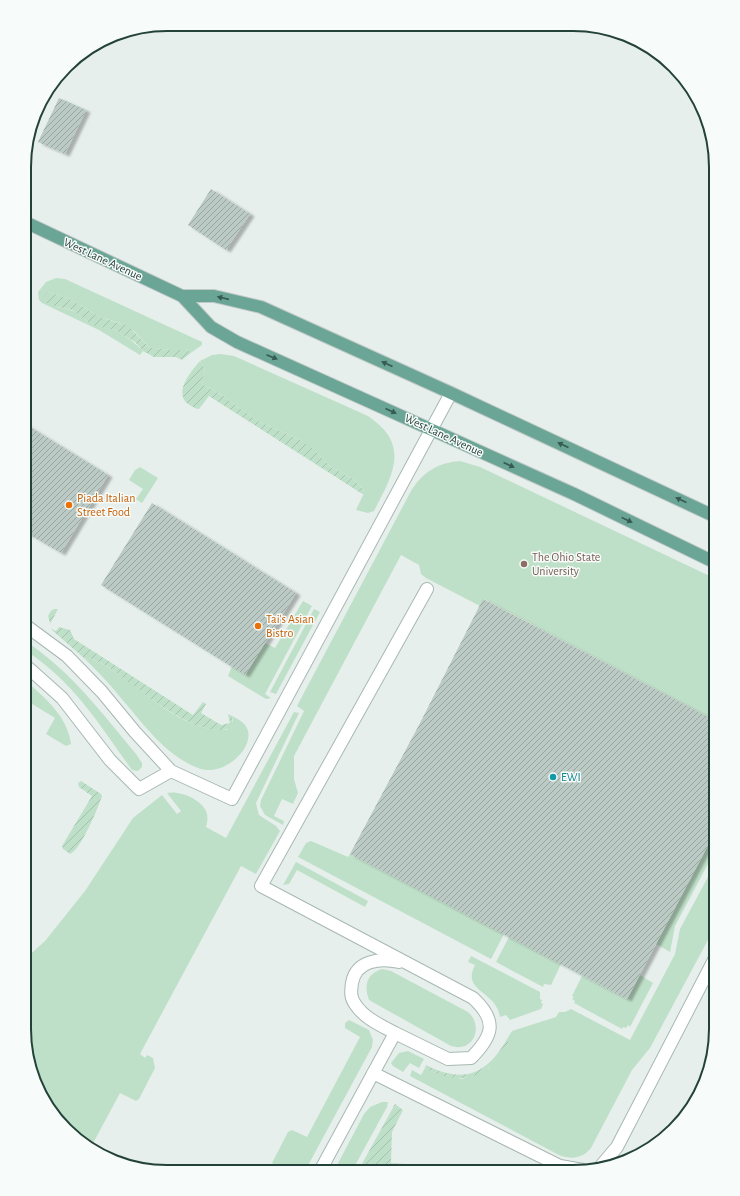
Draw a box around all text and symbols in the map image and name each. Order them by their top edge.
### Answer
street label: West Lane Avenue [62,236,144,282]
one-way arrow [216,295,229,301]
one-way arrow [267,354,278,360]
one-way arrow [381,361,392,367]
one-way arrow [385,408,397,414]
street label: West Lane Avenue [403,412,485,458]
one-way arrow [557,442,568,448]
one-way arrow [504,462,515,468]
place label: Piada Italian Street Food [77,492,135,518]
one-way arrow [675,497,686,503]
marker: Piada Italian Street Food [64,500,74,510]
one-way arrow [621,517,633,523]
place label: The Ohio State University [532,551,600,578]
marker: The Ohio State University [519,559,529,569]
place label: Tai's Asian Bistro [266,613,314,639]
marker: Tai's Asian Bistro [253,621,263,631]
place label: EWI [561,771,581,783]
marker: EWI [548,772,558,782]

